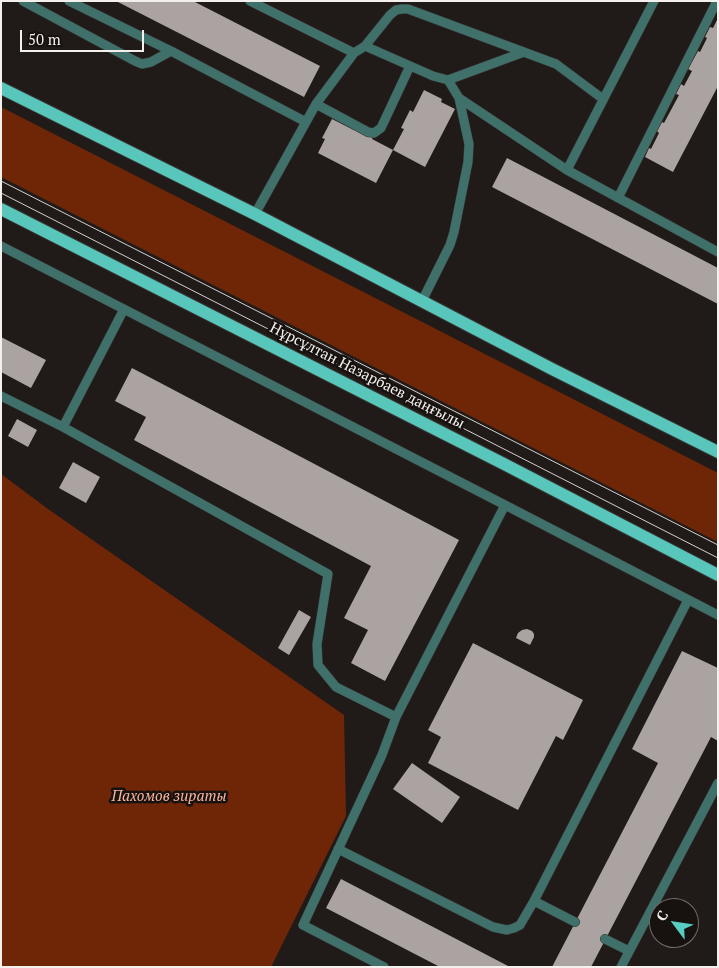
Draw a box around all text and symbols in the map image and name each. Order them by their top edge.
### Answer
scale bar [22,20,146,52]
text: 50 m [28,29,61,49]
street label: Нұрсұлтан Назарбаев даңғылы [267,319,467,433]
park label: Пахомов зираты [111,788,227,806]
north arrow [649,898,699,948]
text: С [651,907,672,924]

